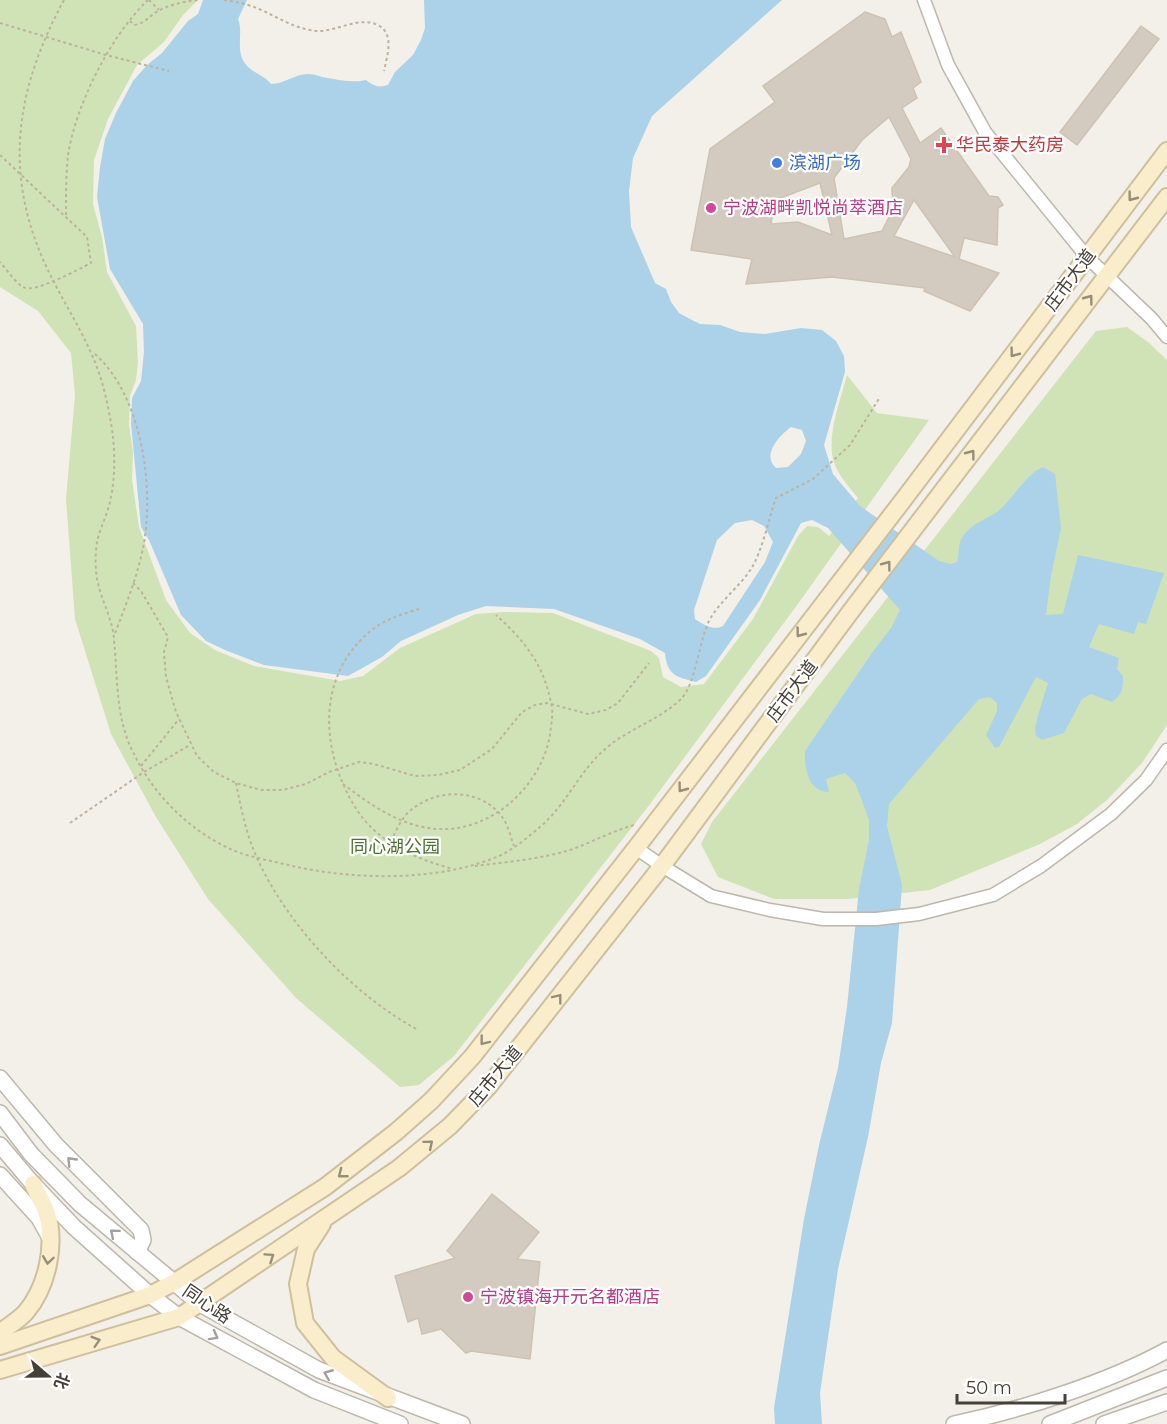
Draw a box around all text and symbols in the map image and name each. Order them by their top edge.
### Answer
place label: 华民泰大药房 [956,134,1064,156]
marker: 华民泰大药房 [937,138,951,152]
place label: 滨湖广场 [789,152,861,174]
marker: 滨湖广场 [770,156,784,170]
one-way arrow [1128,191,1139,202]
place label: 宁波湖畔凯悦尚萃酒店 [723,197,903,219]
marker: 宁波湖畔凯悦尚萃酒店 [704,201,718,215]
street label: 庄市大道 [1040,245,1100,315]
one-way arrow [1082,295,1093,306]
one-way arrow [1011,346,1022,357]
one-way arrow [964,450,975,461]
one-way arrow [879,560,890,571]
one-way arrow [796,626,807,637]
street label: 庄市大道 [762,656,822,726]
one-way arrow [678,781,689,792]
park label: 同心湖公园 [350,836,440,858]
one-way arrow [550,994,561,1005]
one-way arrow [481,1034,492,1045]
street label: 庄市大道 [463,1041,527,1111]
one-way arrow [422,1140,433,1151]
one-way arrow [68,1157,79,1168]
one-way arrow [338,1166,349,1177]
one-way arrow [110,1229,121,1240]
one-way arrow [263,1253,274,1264]
one-way arrow [42,1256,54,1265]
street label: 同心路 [178,1280,236,1328]
place label: 宁波镇海开元名都酒店 [480,1286,660,1308]
marker: 宁波镇海开元名都酒店 [461,1290,475,1304]
one-way arrow [208,1329,218,1341]
one-way arrow [90,1336,101,1348]
north arrow [18,1346,78,1406]
scale bar [957,1367,1065,1405]
one-way arrow [324,1369,335,1381]
text: 北 [50,1370,73,1392]
text: 50 m [966,1377,1012,1399]

